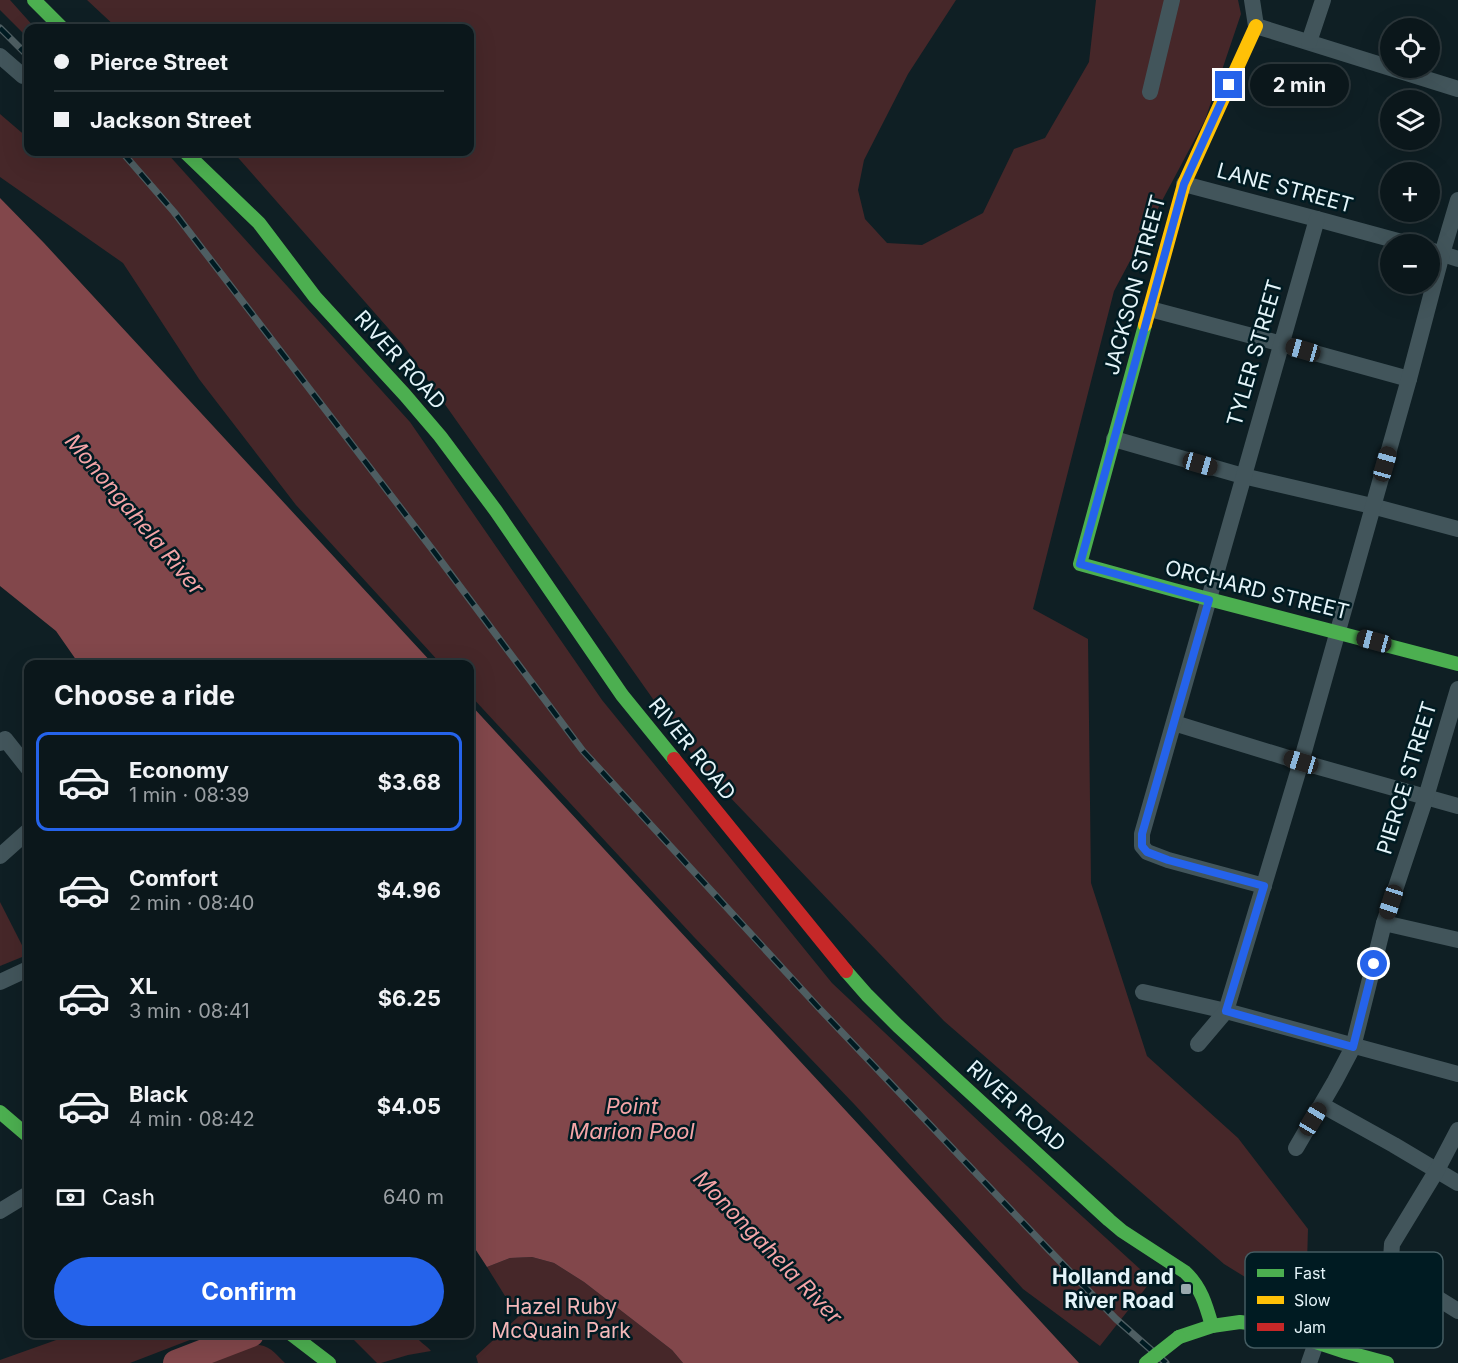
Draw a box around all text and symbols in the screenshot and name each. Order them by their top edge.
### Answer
map controls [1380,18,1440,294]
button: locate [1380,18,1440,78]
text: Pierce Street [90,49,228,75]
callout: 2 min [1250,64,1349,106]
route end [1215,71,1242,98]
text: 2 min [1273,73,1326,97]
button: layers [1380,90,1440,150]
text: Jackson Street [90,107,251,133]
street label: LANE STREET [1214,157,1356,218]
button: + [1380,162,1440,222]
street label: JACKSON STREET [1098,192,1171,378]
button: − [1380,234,1440,294]
street label: TYLER STREET [1222,277,1287,429]
street label: RIVER ROAD [350,305,451,414]
car [1283,336,1323,364]
water label: Monongahela River [60,428,210,600]
car [1371,444,1399,484]
car [1180,450,1220,478]
street label: ORCHARD STREET [1162,555,1352,624]
car [1354,628,1394,654]
text: Choose a ride [54,679,235,712]
street label: RIVER ROAD [644,693,741,805]
street label: PIERCE STREET [1371,698,1442,857]
car [1281,748,1321,776]
icon: car [57,755,111,809]
text: Economy [129,757,229,783]
text: $3.68 [378,769,441,795]
text: 1 min · 08:39 [129,783,249,807]
icon: car [57,863,111,917]
text: Comfort [129,865,218,891]
text: $4.96 [377,877,441,903]
car [1377,882,1405,922]
text: 2 min · 08:40 [129,891,254,915]
route start [1360,950,1387,977]
icon: car [57,971,111,1025]
text: XL [129,973,158,999]
text: $6.25 [378,985,441,1011]
text: 3 min · 08:41 [129,999,250,1023]
street label: RIVER ROAD [962,1055,1071,1156]
icon: car [57,1079,111,1133]
text: Black [129,1081,188,1107]
text: $4.05 [377,1093,441,1119]
water label: Point Marion Pool [569,1093,695,1144]
car [1296,1099,1330,1139]
text: 4 min · 08:42 [129,1107,255,1131]
water label: Monongahela River [688,1165,848,1329]
icon: cash [54,1181,87,1214]
text: Cash [102,1184,155,1210]
text: 640 m [383,1185,444,1209]
legend [1245,1252,1443,1348]
button: Confirm [54,1257,444,1326]
text: Fast [1294,1263,1326,1283]
place label: Holland and River Road [1052,1264,1174,1313]
marker: Holland and River Road [1179,1282,1193,1296]
text: Slow [1294,1290,1331,1310]
park label: Hazel Ruby McQuain Park [491,1294,631,1343]
text: Jam [1294,1317,1326,1337]

